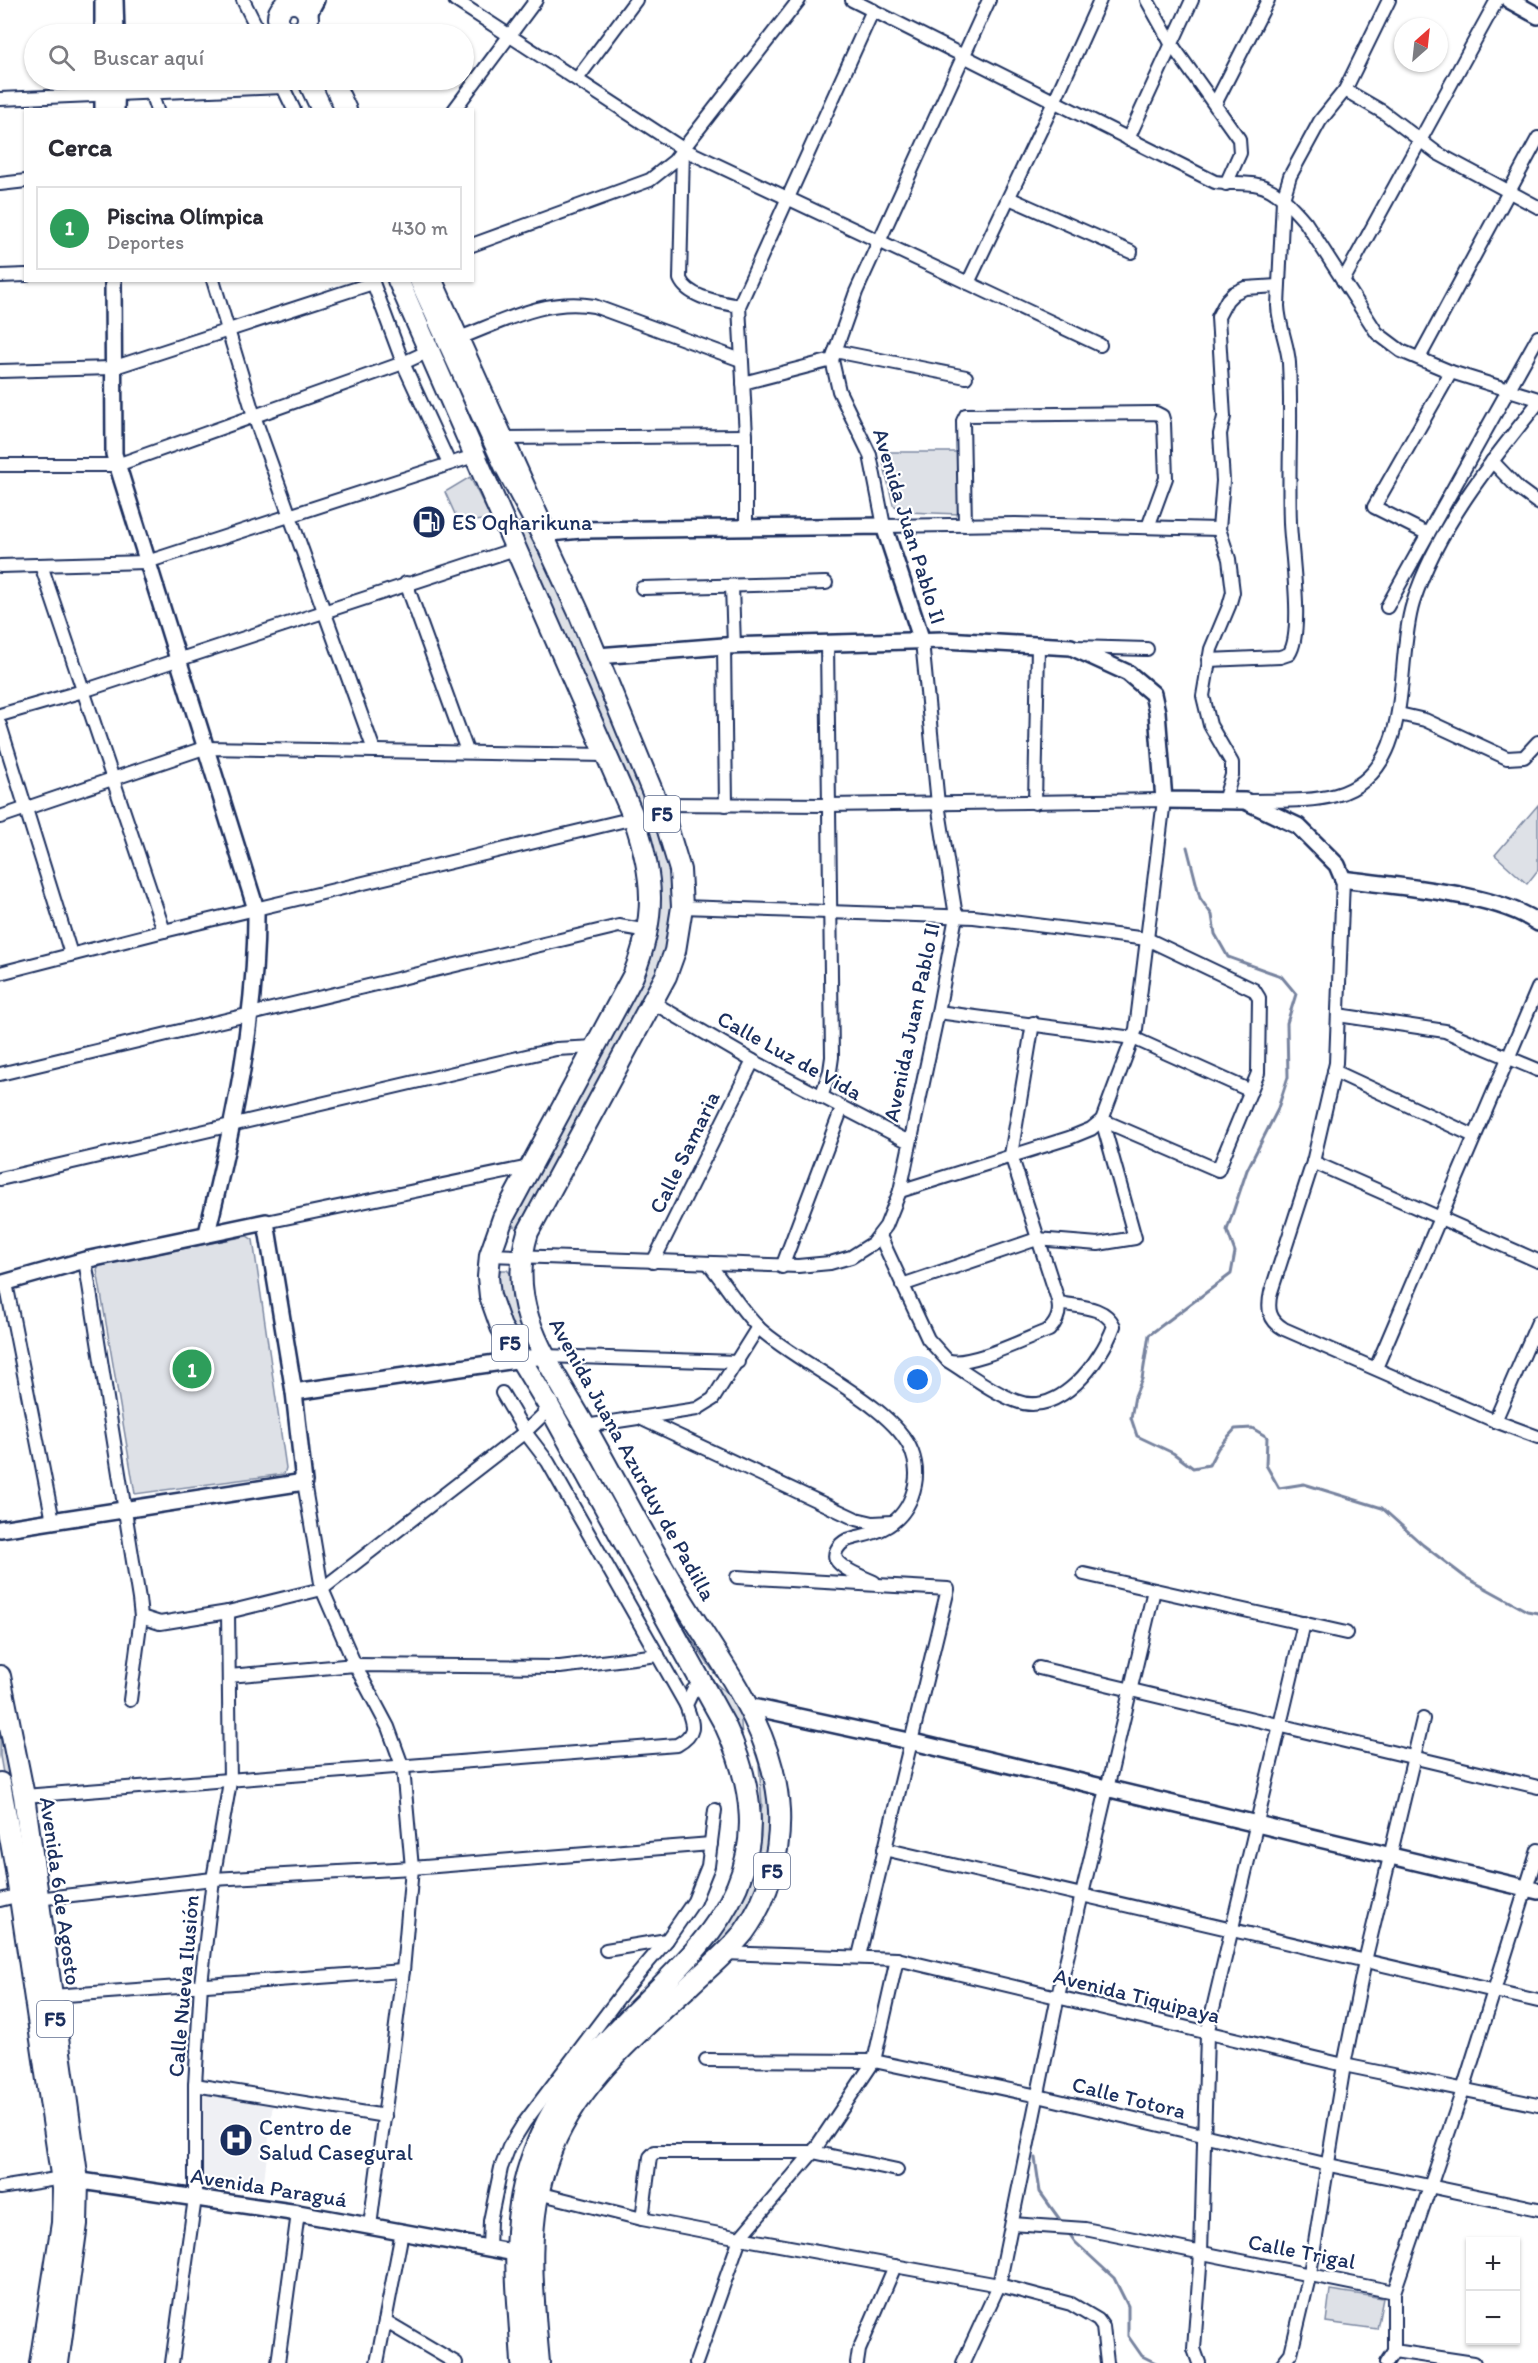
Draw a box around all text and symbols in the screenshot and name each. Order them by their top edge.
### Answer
north arrow [1394,18,1448,72]
search box [24,24,474,90]
icon: search [45,41,78,74]
text: Buscar aquí [93,44,204,71]
text: Cerca [48,131,112,163]
text: Piscina Olímpica [107,203,263,230]
text: 1 [65,216,74,240]
text: 430 m [391,216,448,240]
text: Deportes [107,230,184,254]
street label: Avenida Juan Pablo II [867,425,952,627]
fuel station icon: ES Oqharikuna [411,504,447,540]
place label: ES Oqharikuna [452,509,593,536]
road number: F5 [644,796,680,832]
street label: Avenida Juan Pablo II [877,920,946,1124]
street label: Calle Luz de Vida [713,1005,867,1107]
street label: Calle Samaria [643,1086,726,1218]
street label: Avenida Juana Azurduy de Padilla [543,1313,722,1606]
road number: F5 [492,1325,528,1361]
pin: 1 [172,1346,212,1392]
your location [903,1365,932,1394]
street label: Avenida 6 de Agosto [34,1795,87,1987]
road number: F5 [754,1853,790,1889]
street label: Calle Nueva Ilusión [162,1893,205,2078]
street label: Avenida Tiquipaya [1051,1962,1223,2029]
road number: F5 [37,2001,73,2037]
street label: Calle Totora [1069,2070,1189,2125]
place label: Centro de Salud Casegural [259,2114,413,2166]
hospital icon: Centro de Salud Casegural [218,2122,254,2158]
street label: Avenida Paraguá [189,2162,350,2213]
street label: Calle Trigal [1246,2228,1358,2275]
map controls [1466,2237,1520,2345]
button: + [1466,2237,1520,2291]
button: − [1466,2291,1520,2345]

